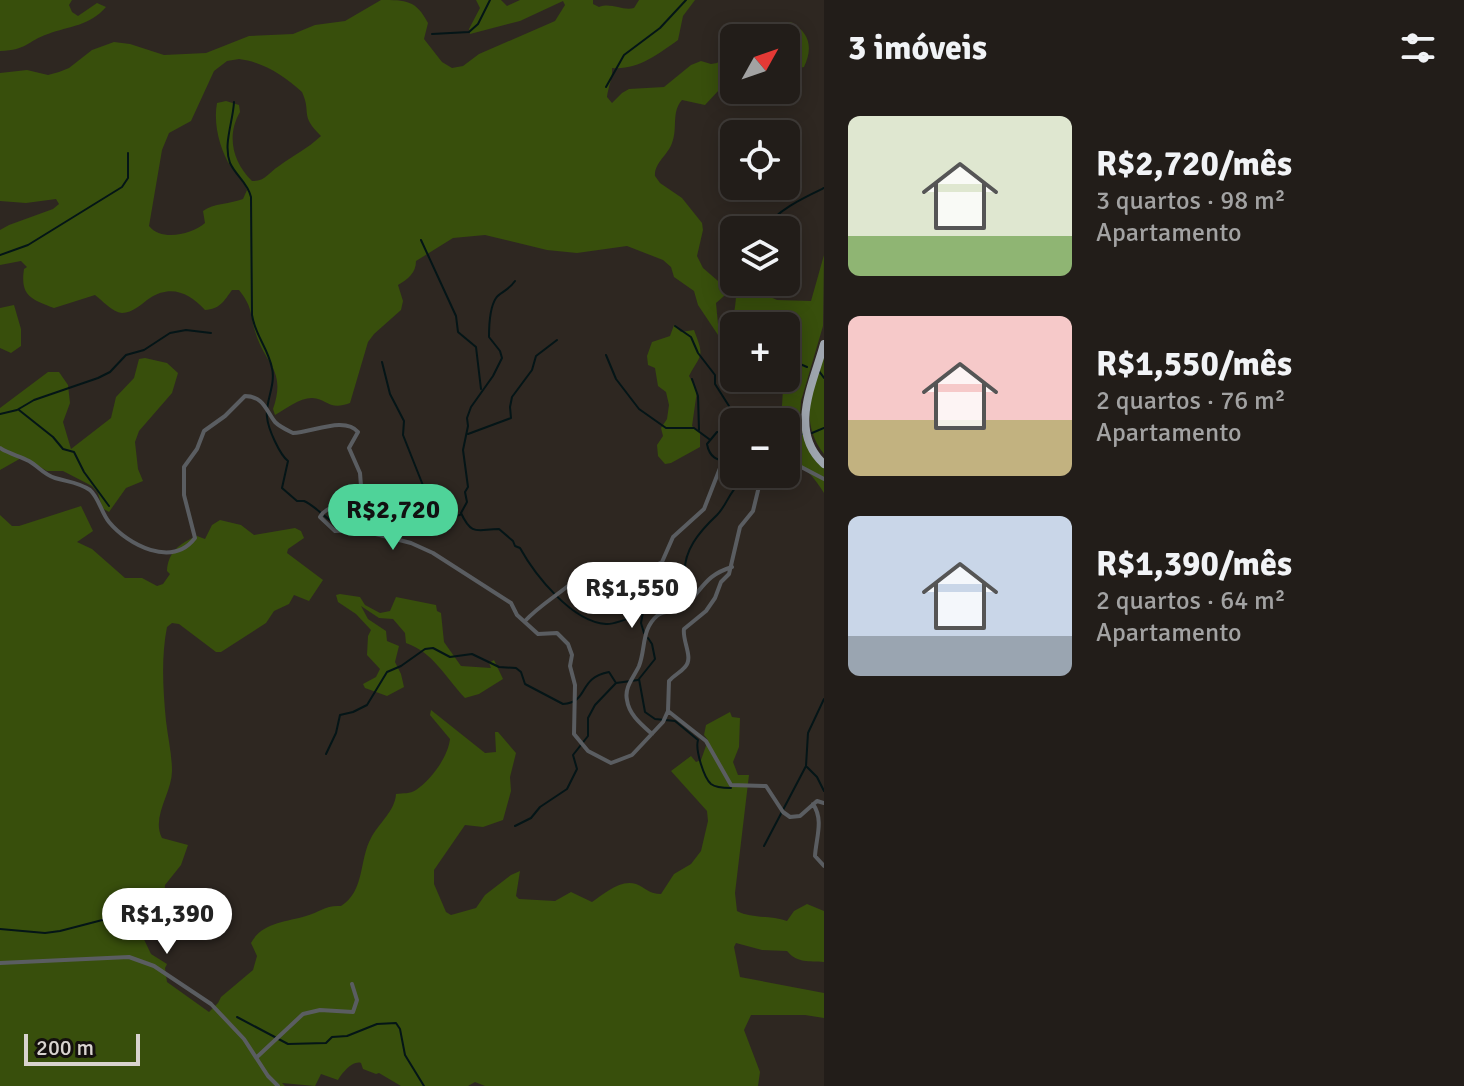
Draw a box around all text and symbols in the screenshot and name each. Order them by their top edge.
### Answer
north arrow [720,24,800,104]
map controls [720,24,800,488]
icon: filters [1396,26,1440,70]
text: 3 imóveis [848,27,987,69]
button: locate [720,120,800,200]
text: R$2,720/mês [1096,143,1292,185]
icon: home [912,148,1008,244]
text: 3 quartos · 98 m² [1096,185,1286,217]
button: layers [720,216,800,296]
text: Apartamento [1096,217,1242,249]
button: + [720,312,800,392]
text: R$1,550/mês [1096,343,1292,385]
icon: home [912,348,1008,444]
text: 2 quartos · 76 m² [1096,385,1286,417]
button: − [720,408,800,488]
text: Apartamento [1096,417,1242,449]
pin: R$2,720 [319,484,467,552]
text: R$2,720 [346,494,440,526]
text: R$1,390/mês [1096,543,1292,585]
icon: home [912,548,1008,644]
pin: R$1,550 [558,562,706,630]
text: R$1,550 [585,572,679,604]
text: 2 quartos · 64 m² [1096,585,1286,617]
text: Apartamento [1096,617,1242,649]
pin: R$1,390 [93,888,241,956]
text: R$1,390 [120,898,214,930]
scale bar [24,1030,140,1066]
text: 200 m [36,1034,94,1061]

